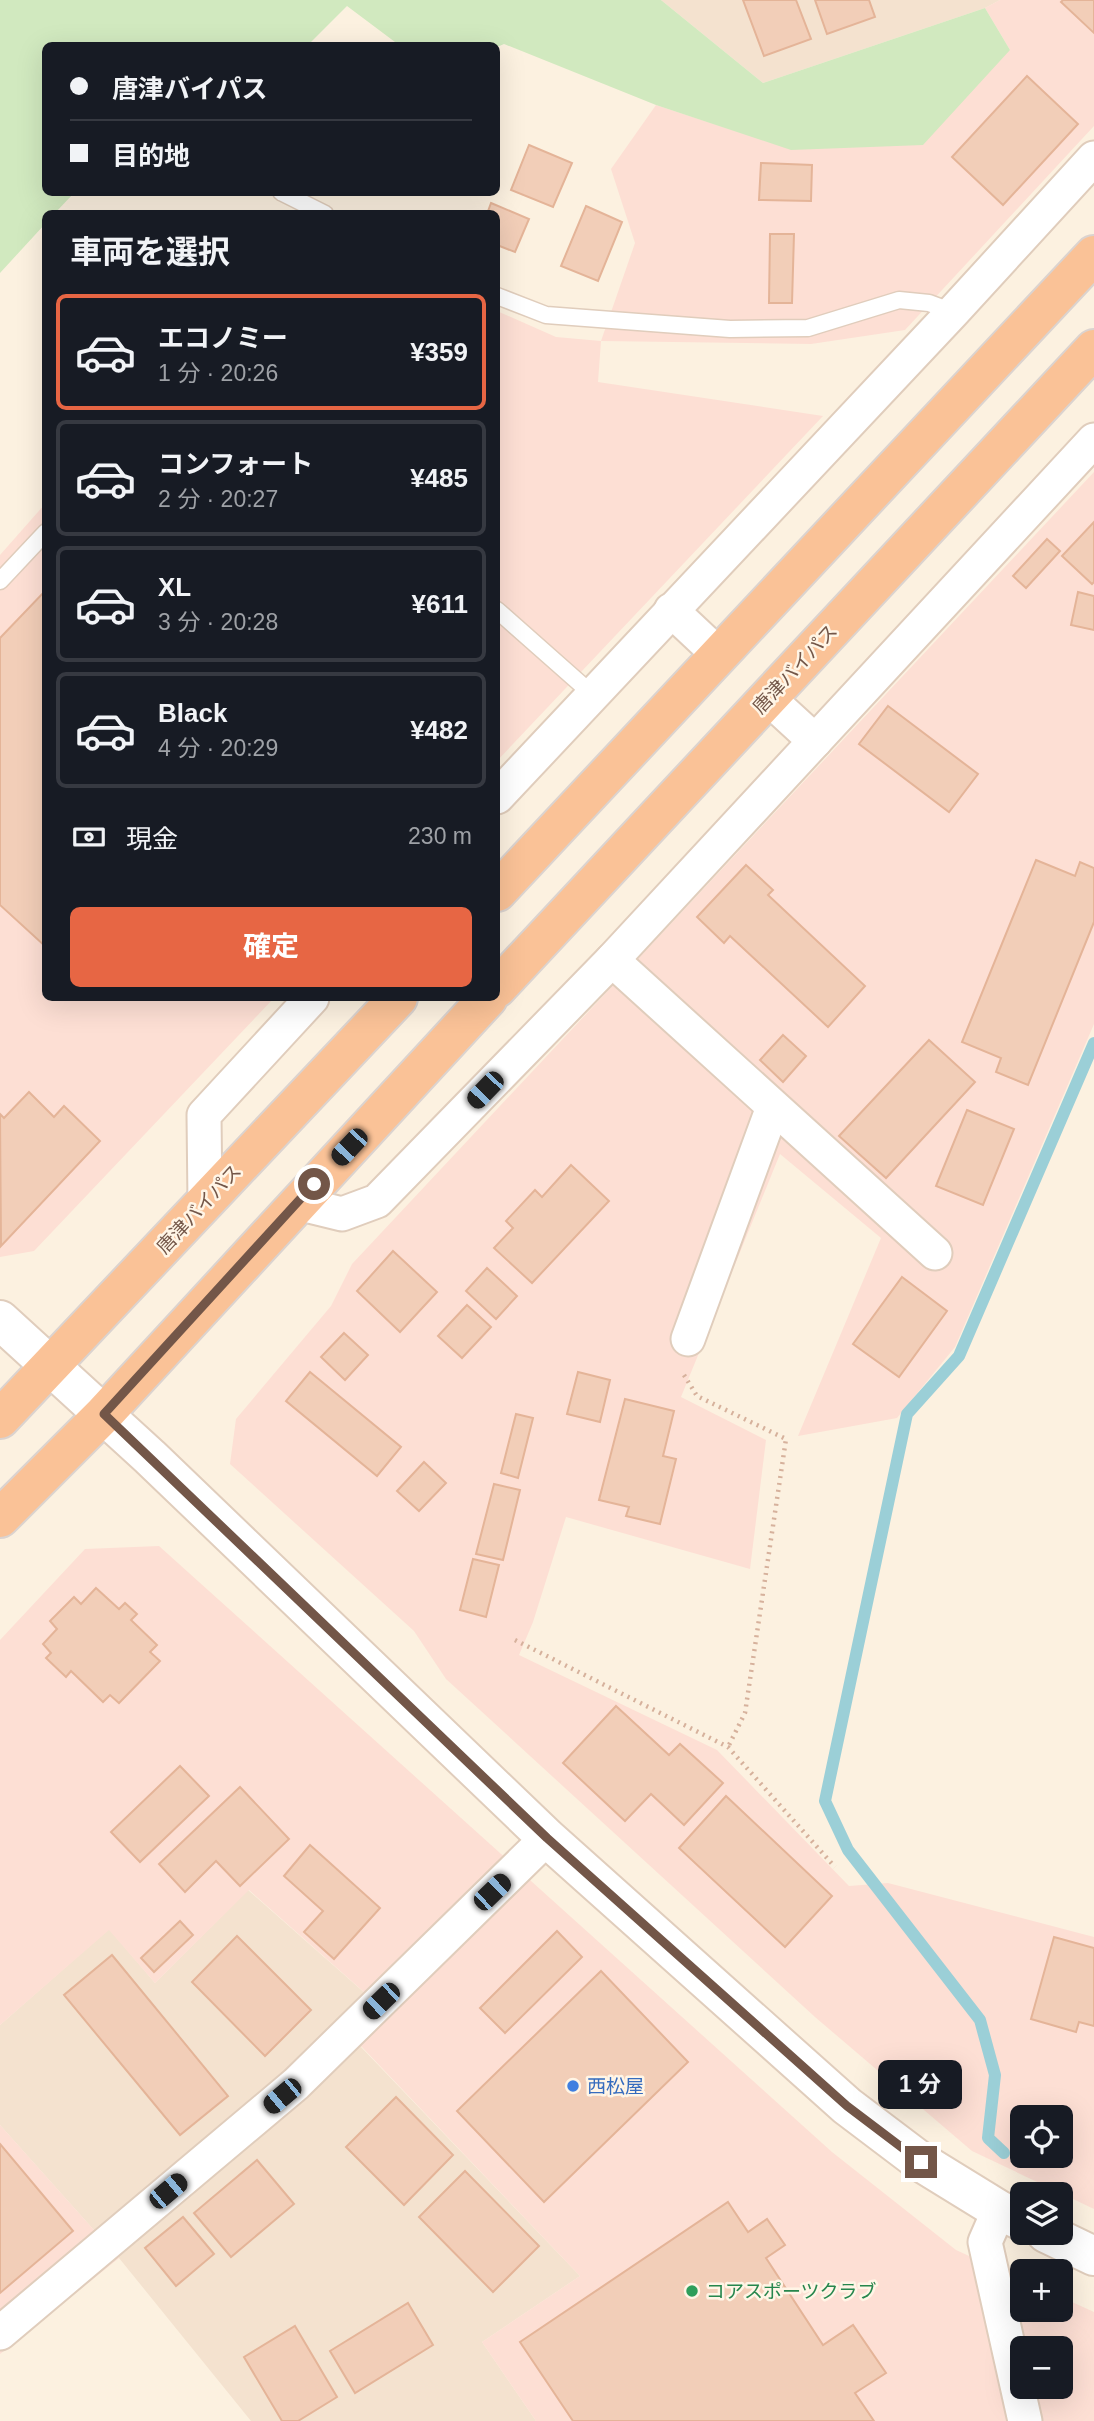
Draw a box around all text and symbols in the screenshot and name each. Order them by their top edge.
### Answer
text: 唐津バイパス [112,74,267,104]
text: 目的地 [112,141,190,171]
text: 車両を選択 [70,234,230,270]
icon: car [74,321,137,384]
text: エコノミー [158,323,288,353]
text: ¥359 [410,337,468,367]
text: 1 分 · 20:26 [158,360,278,386]
icon: car [74,447,137,510]
text: コンフォート [158,449,313,479]
text: ¥485 [410,463,468,493]
text: 2 分 · 20:27 [158,486,278,512]
text: XL [158,572,191,602]
icon: car [74,573,137,636]
text: ¥611 [412,589,468,619]
text: 3 分 · 20:28 [158,609,278,635]
street label: 唐津バイパス [749,620,841,718]
text: Black [158,698,227,728]
icon: car [74,699,137,762]
text: ¥482 [410,715,468,745]
text: 4 分 · 20:29 [158,735,278,761]
icon: cash [70,818,108,856]
text: 230 m [408,823,472,849]
text: 現金 [126,824,178,854]
button: 確定 [70,907,472,987]
car [463,1068,508,1112]
car [327,1124,372,1170]
street label: 唐津バイパス [153,1160,245,1258]
route start [298,1168,330,1200]
car [470,1870,515,1914]
car [359,1979,404,2023]
callout: 1 分 [879,2060,963,2110]
text: 1 分 [899,2071,941,2097]
car [260,2074,305,2118]
place label: 西松屋 [587,2076,644,2097]
marker: 西松屋 [565,2078,581,2094]
map controls [1010,2105,1073,2399]
button: locate [1010,2105,1073,2168]
route end [905,2146,937,2178]
car [146,2169,191,2213]
button: layers [1010,2182,1073,2245]
button: + [1010,2259,1073,2322]
place label: コアスポーツクラブ [706,2281,877,2302]
marker: コアスポーツクラブ [684,2283,700,2299]
button: − [1010,2336,1073,2399]

